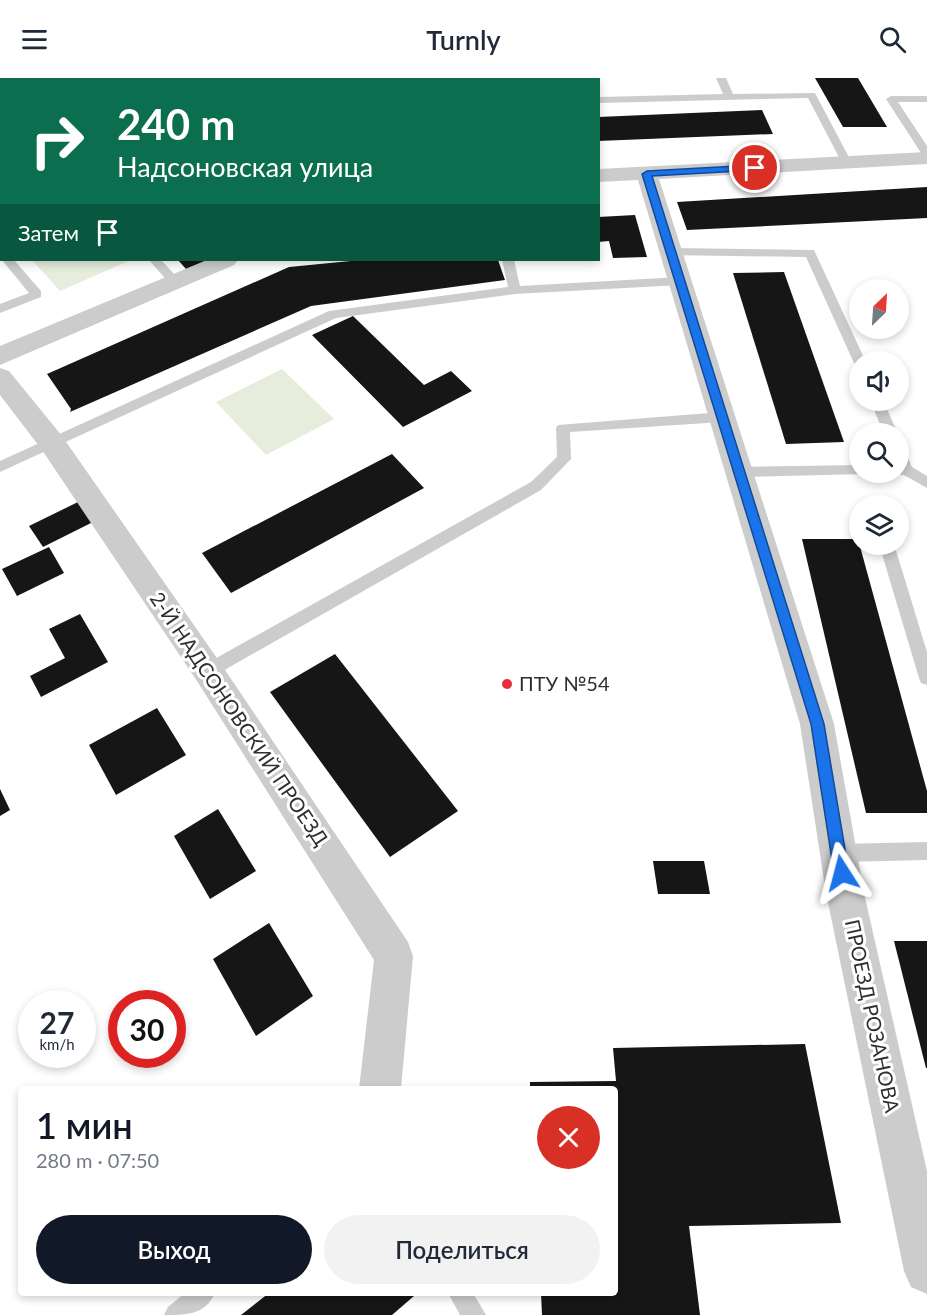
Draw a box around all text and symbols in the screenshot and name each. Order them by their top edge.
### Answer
icon: menu [18,23,51,56]
text: Turnly [426,23,501,56]
icon: search [876,23,909,56]
text: 240 m [117,99,235,149]
icon: right [18,102,96,180]
pin [729,142,780,193]
text: Надсоновская улица [117,150,373,183]
icon: arrive [738,151,771,184]
icon: arrive [91,216,124,249]
text: Затем [18,219,79,246]
north arrow [849,279,909,339]
map controls [849,279,909,555]
button: sound [849,351,909,411]
button: search [849,423,909,483]
button: layers [849,495,909,555]
street label: 2-Й НАДСОНОВСКИЙ ПРОЕЗД [146,587,334,850]
place label: ПТУ №54 [519,671,610,695]
marker: ПТУ №54 [500,677,514,691]
position arrow [810,841,874,905]
street label: ПРОЕЗД РОЗАНОВА [841,917,905,1115]
speed limit sign: 30 [108,990,186,1068]
text: 27 [40,1004,74,1040]
text: km/h [39,1035,75,1053]
text: 1 мин [36,1103,133,1147]
button: close [537,1106,600,1169]
text: 280 m · 07:50 [36,1148,159,1172]
button: Выход [36,1215,312,1284]
button: Поделиться [324,1215,600,1284]

